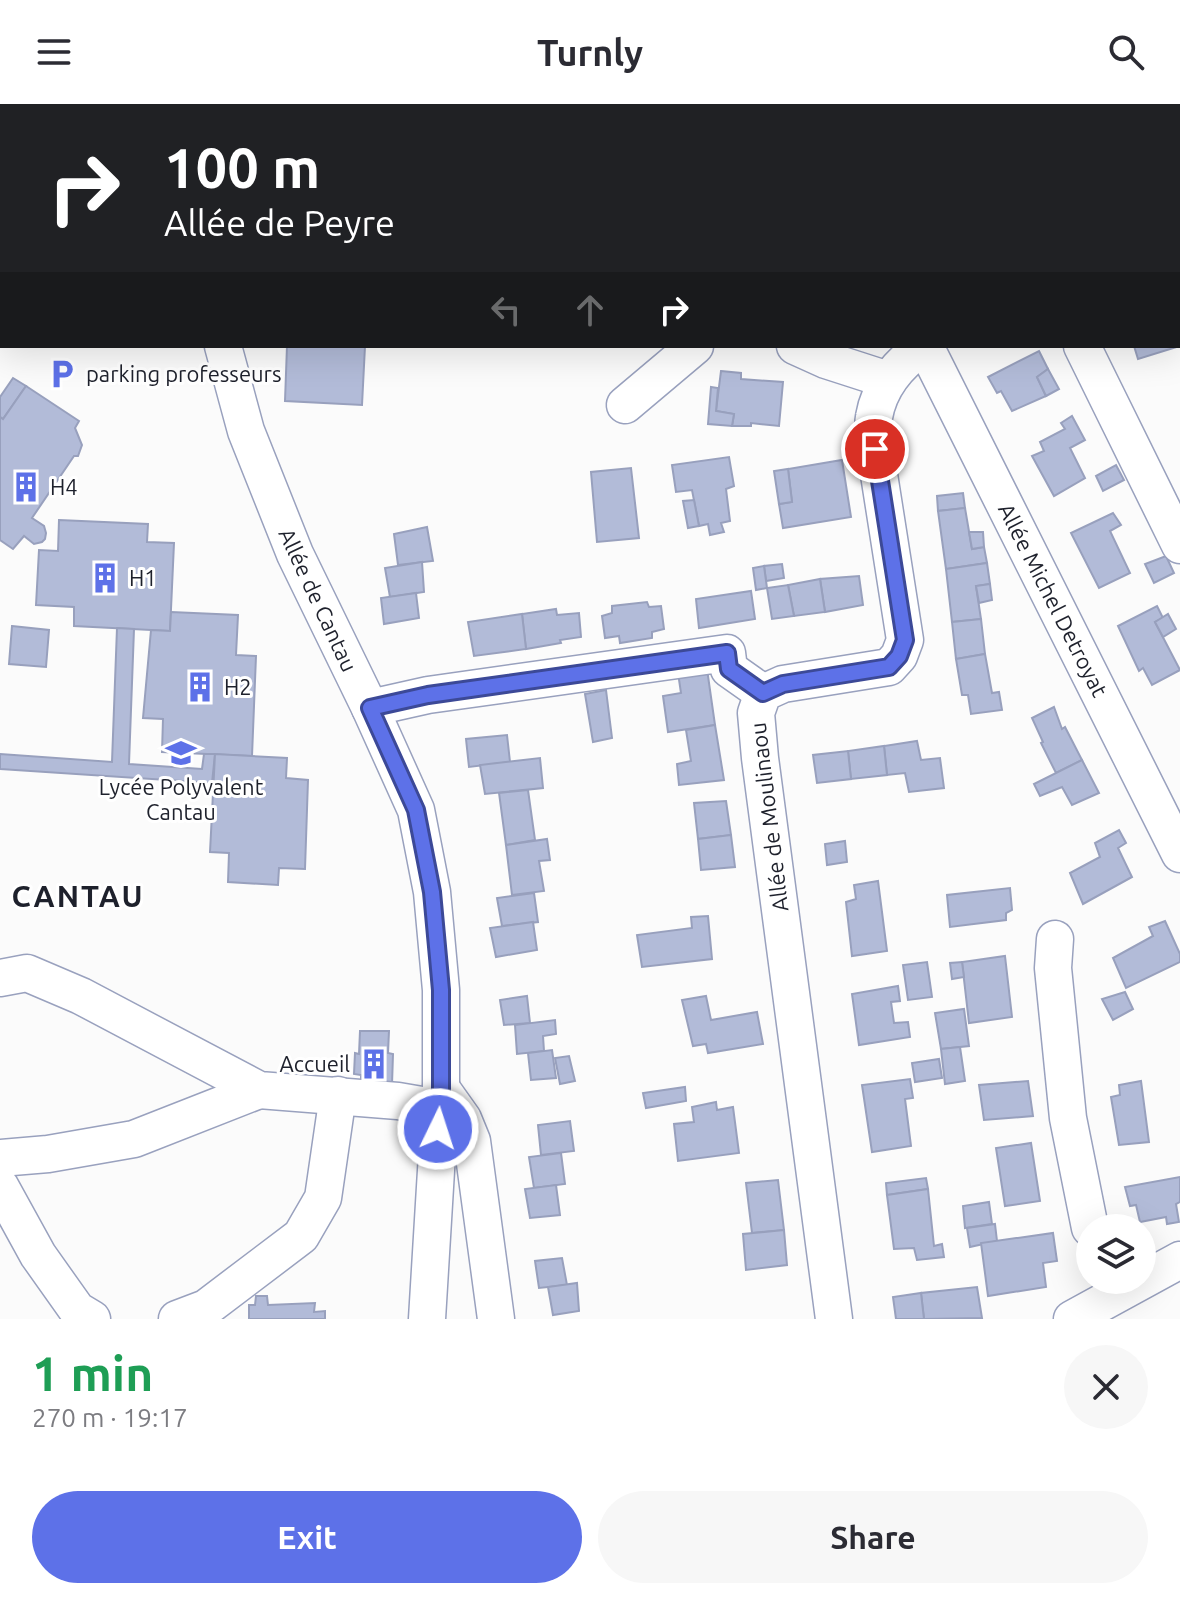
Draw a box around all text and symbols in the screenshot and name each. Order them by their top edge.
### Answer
icon: menu [32,30,76,74]
icon: search [1104,30,1148,74]
text: Turnly [537,32,643,73]
icon: right [32,136,136,240]
text: 100 m [164,136,320,199]
text: Allée de Peyre [164,202,395,243]
icon: left [484,288,528,332]
icon: ahead [568,288,612,332]
icon: right [652,288,696,332]
parking icon: parking professeurs [45,357,79,391]
place label: parking professeurs [86,361,281,386]
pin [841,415,909,483]
icon: arrive [853,427,897,471]
building icon: H4 [9,470,43,504]
place label: H4 [50,474,78,499]
street label: Allée Michel Detroyat [994,499,1113,701]
street label: Allée de Cantau [274,524,363,675]
building icon: H1 [88,561,122,595]
place label: H1 [129,565,157,590]
building icon: H2 [183,670,217,704]
place label: H2 [224,674,252,699]
street label: Allée de Moulinaou [745,721,792,913]
school or university icon: Lycée Polyvalent Cantau [164,736,198,770]
place label: Lycée Polyvalent Cantau [99,774,264,824]
district label: CANTAU [12,879,144,913]
building icon: Accueil [357,1047,391,1081]
place label: Accueil [280,1051,350,1076]
position arrow [396,1087,480,1171]
map controls [1076,1214,1156,1294]
button: layers [1076,1214,1156,1294]
button: close [1064,1345,1148,1429]
text: 1 min [32,1346,153,1400]
text: 270 m · 19:17 [32,1403,188,1432]
button: Exit [32,1491,582,1583]
button: Share [598,1491,1148,1583]

